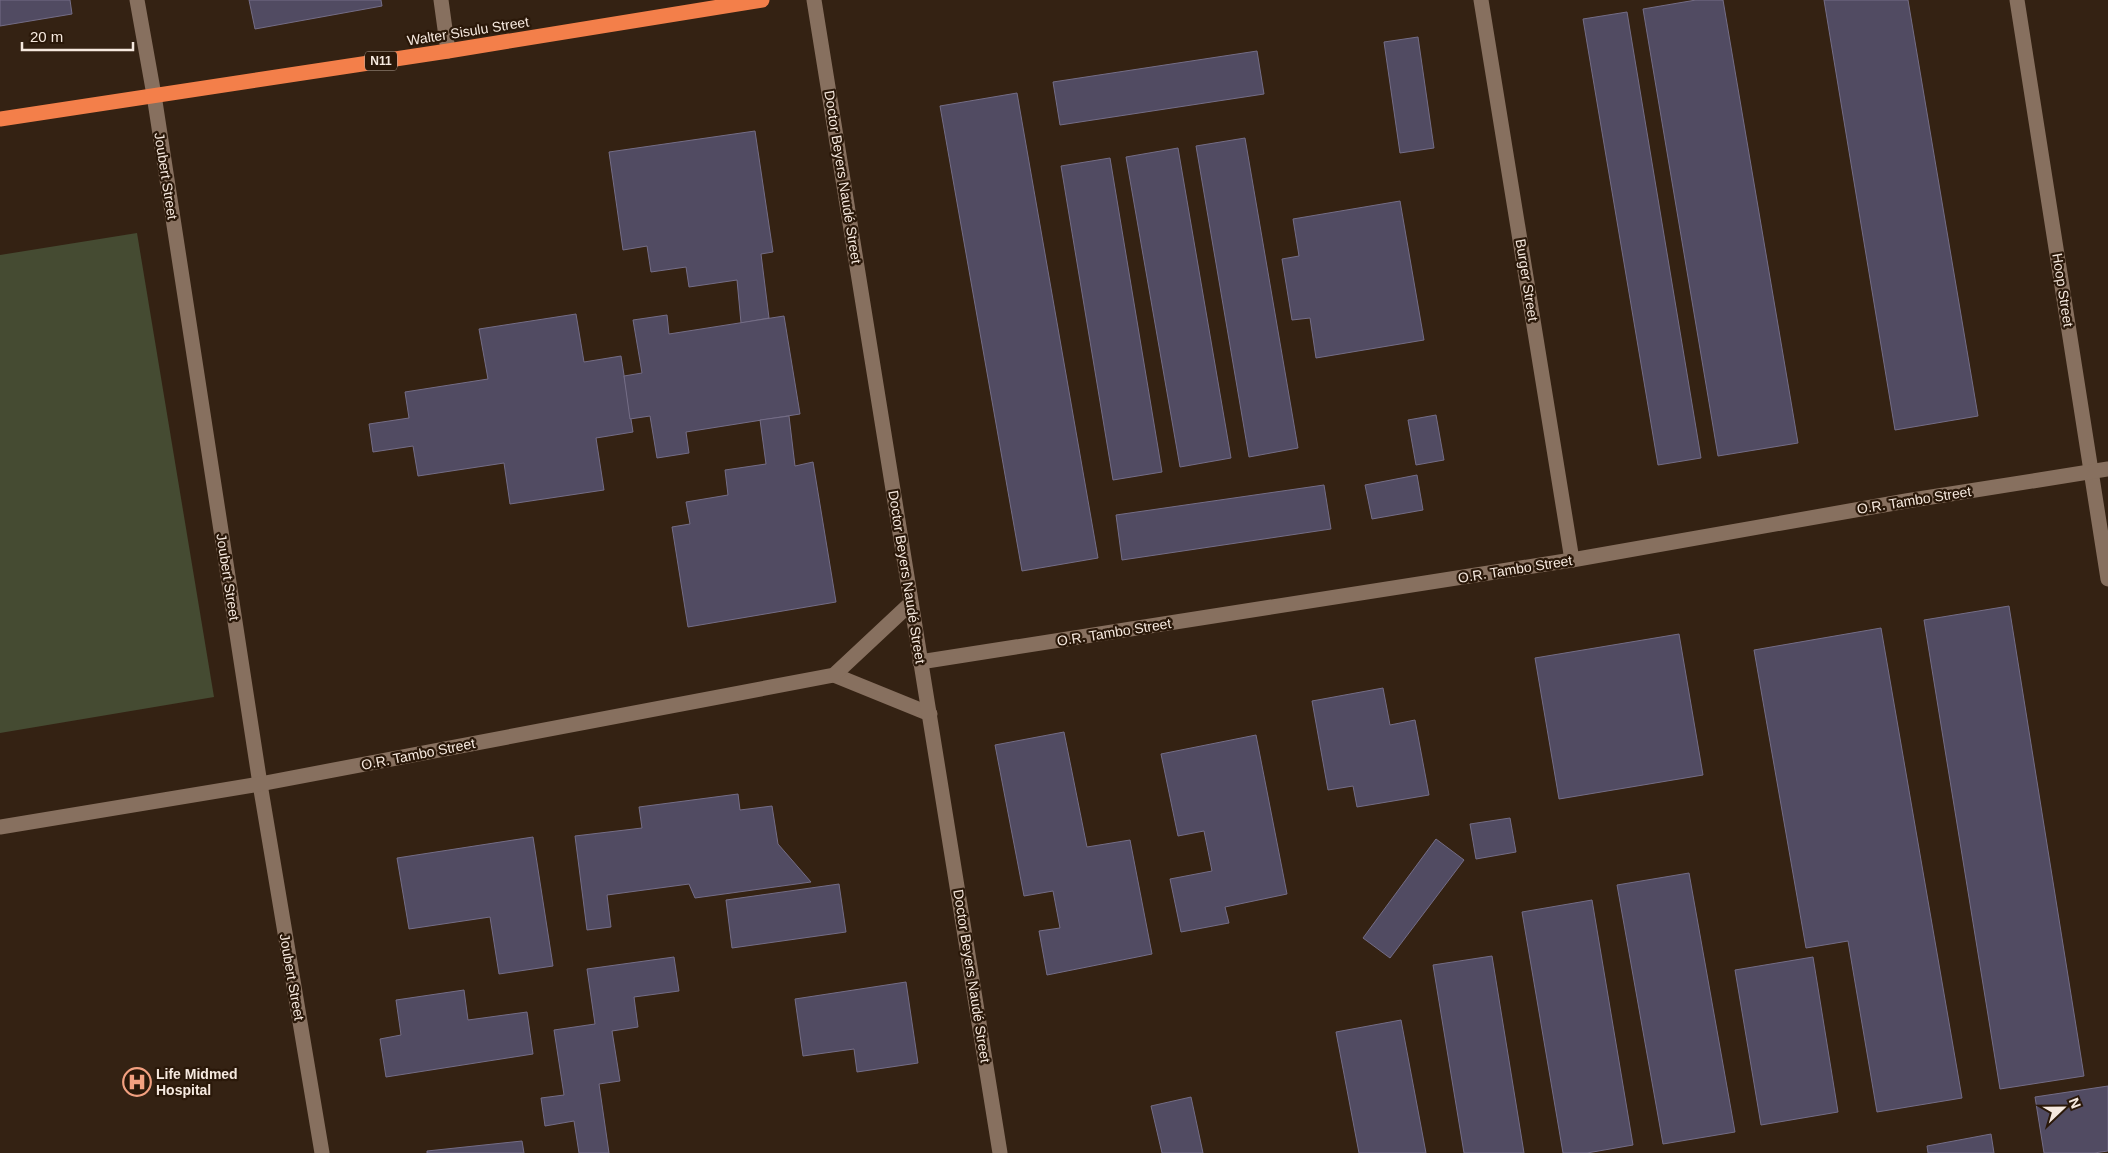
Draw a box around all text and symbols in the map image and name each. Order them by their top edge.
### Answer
street label: Walter Sisulu Street [406,13,530,49]
scale bar [22,20,134,52]
text: 20 m [30,28,63,45]
road number: N11 [365,51,397,70]
street label: Doctor Beyers Naudé Street [821,89,865,265]
street label: Joubert Street [151,131,181,221]
street label: Burger Street [1513,238,1541,322]
street label: Hoop Street [2049,252,2077,328]
street label: O.R. Tambo Street [1856,483,1972,517]
street label: Doctor Beyers Naudé Street [885,489,929,665]
street label: Joubert Street [213,532,243,622]
street label: O.R. Tambo Street [1457,552,1573,586]
street label: O.R. Tambo Street [1056,615,1172,649]
street label: O.R. Tambo Street [360,735,476,773]
street label: Doctor Beyers Naudé Street [950,888,994,1064]
street label: Joubert Street [276,932,308,1022]
place label: Life Midmed Hospital [156,1066,238,1098]
hospital icon: Life Midmed Hospital [122,1067,152,1097]
north arrow [2038,1083,2088,1133]
text: N [2066,1095,2084,1111]

